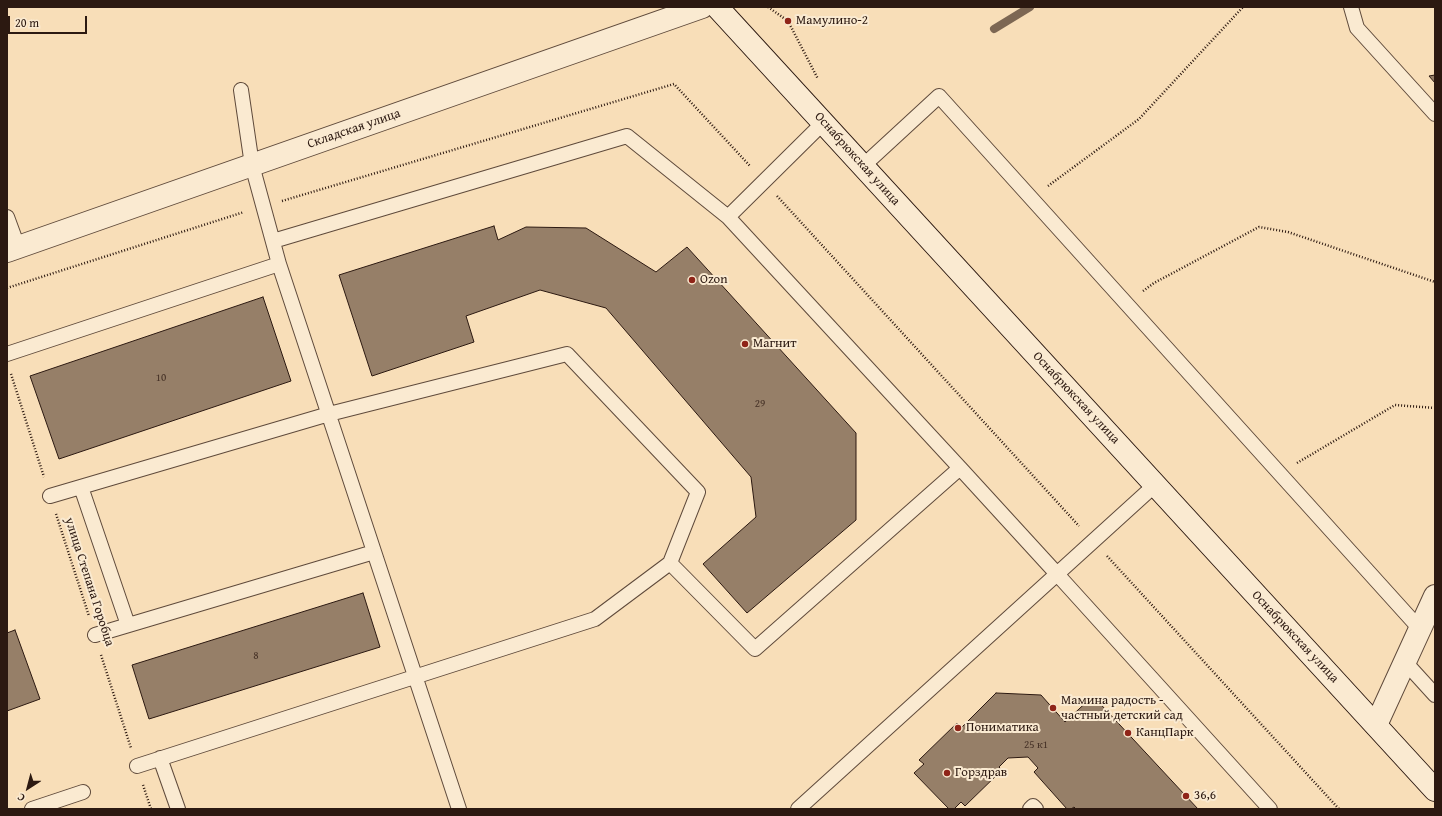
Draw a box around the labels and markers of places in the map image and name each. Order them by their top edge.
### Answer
place label: Мамулино-2 [796,13,868,29]
marker: Мамулино-2 [783,16,793,26]
place label: Ozon [700,272,728,288]
marker: Ozon [687,275,697,285]
place label: Магнит [753,336,796,352]
marker: Магнит [740,339,750,349]
place label: Мамина радость - частный детский сад [1061,693,1183,724]
marker: Мамина радость - частный детский сад [1048,703,1058,713]
place label: Пониматика [966,720,1039,736]
marker: Пониматика [953,723,963,733]
place label: КанцПарк [1136,725,1193,741]
marker: КанцПарк [1123,728,1133,738]
place label: Горздрав [955,765,1007,781]
marker: Горздрав [942,768,952,778]
place label: 36,6 [1194,788,1216,804]
marker: 36,6 [1181,791,1191,801]

